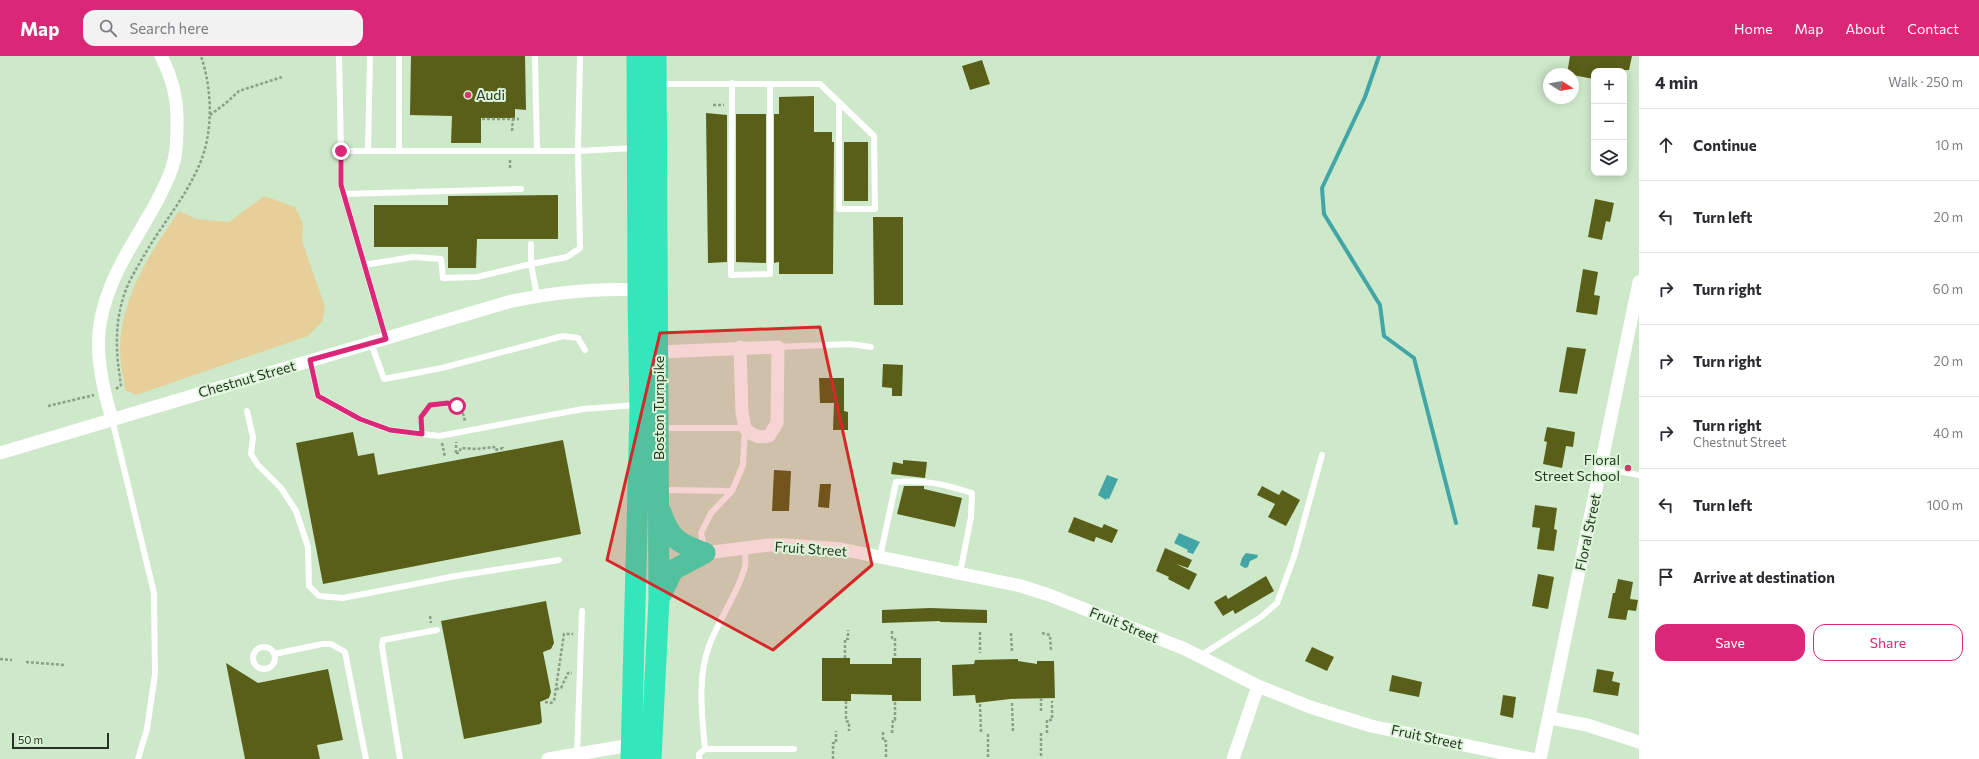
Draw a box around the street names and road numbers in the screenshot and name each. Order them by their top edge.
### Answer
street label: Chestnut Street [196,356,298,401]
street label: Boston Turnpike [650,356,667,460]
street label: Floral Street [1571,491,1604,572]
street label: Fruit Street [774,537,848,560]
street label: Fruit Street [1087,603,1161,646]
street label: Fruit Street [1390,721,1465,752]

